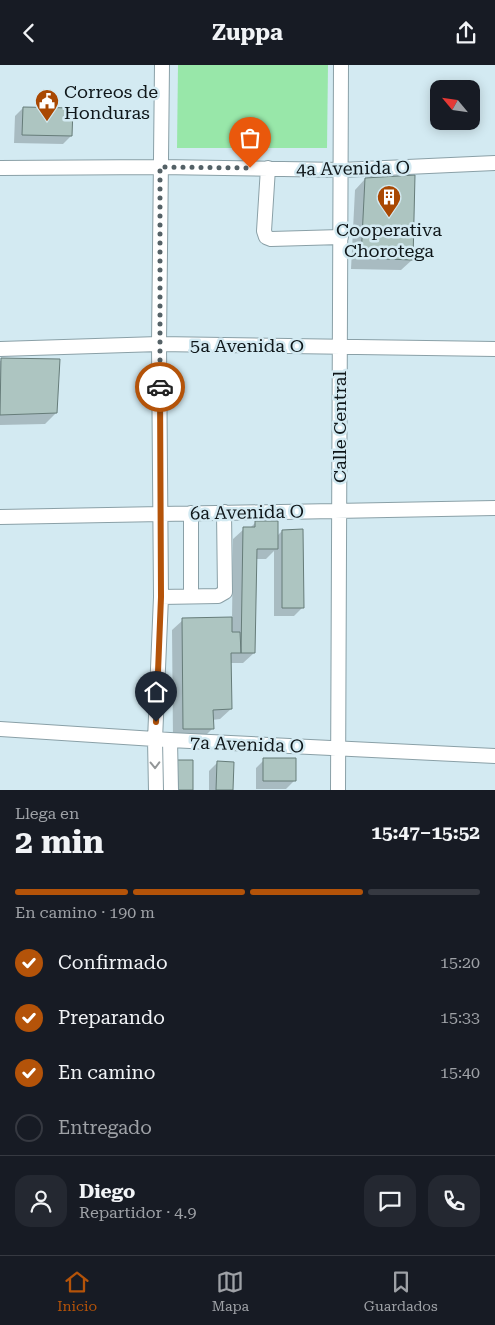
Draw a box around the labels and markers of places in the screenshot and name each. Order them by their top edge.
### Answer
place label: Correos de Honduras [64,81,158,123]
public building icon: Correos de Honduras [34,88,60,122]
pin [229,117,271,168]
building icon: Cooperativa Chorotega [376,184,402,218]
place label: Cooperativa Chorotega [336,219,442,261]
pin [135,671,177,722]

